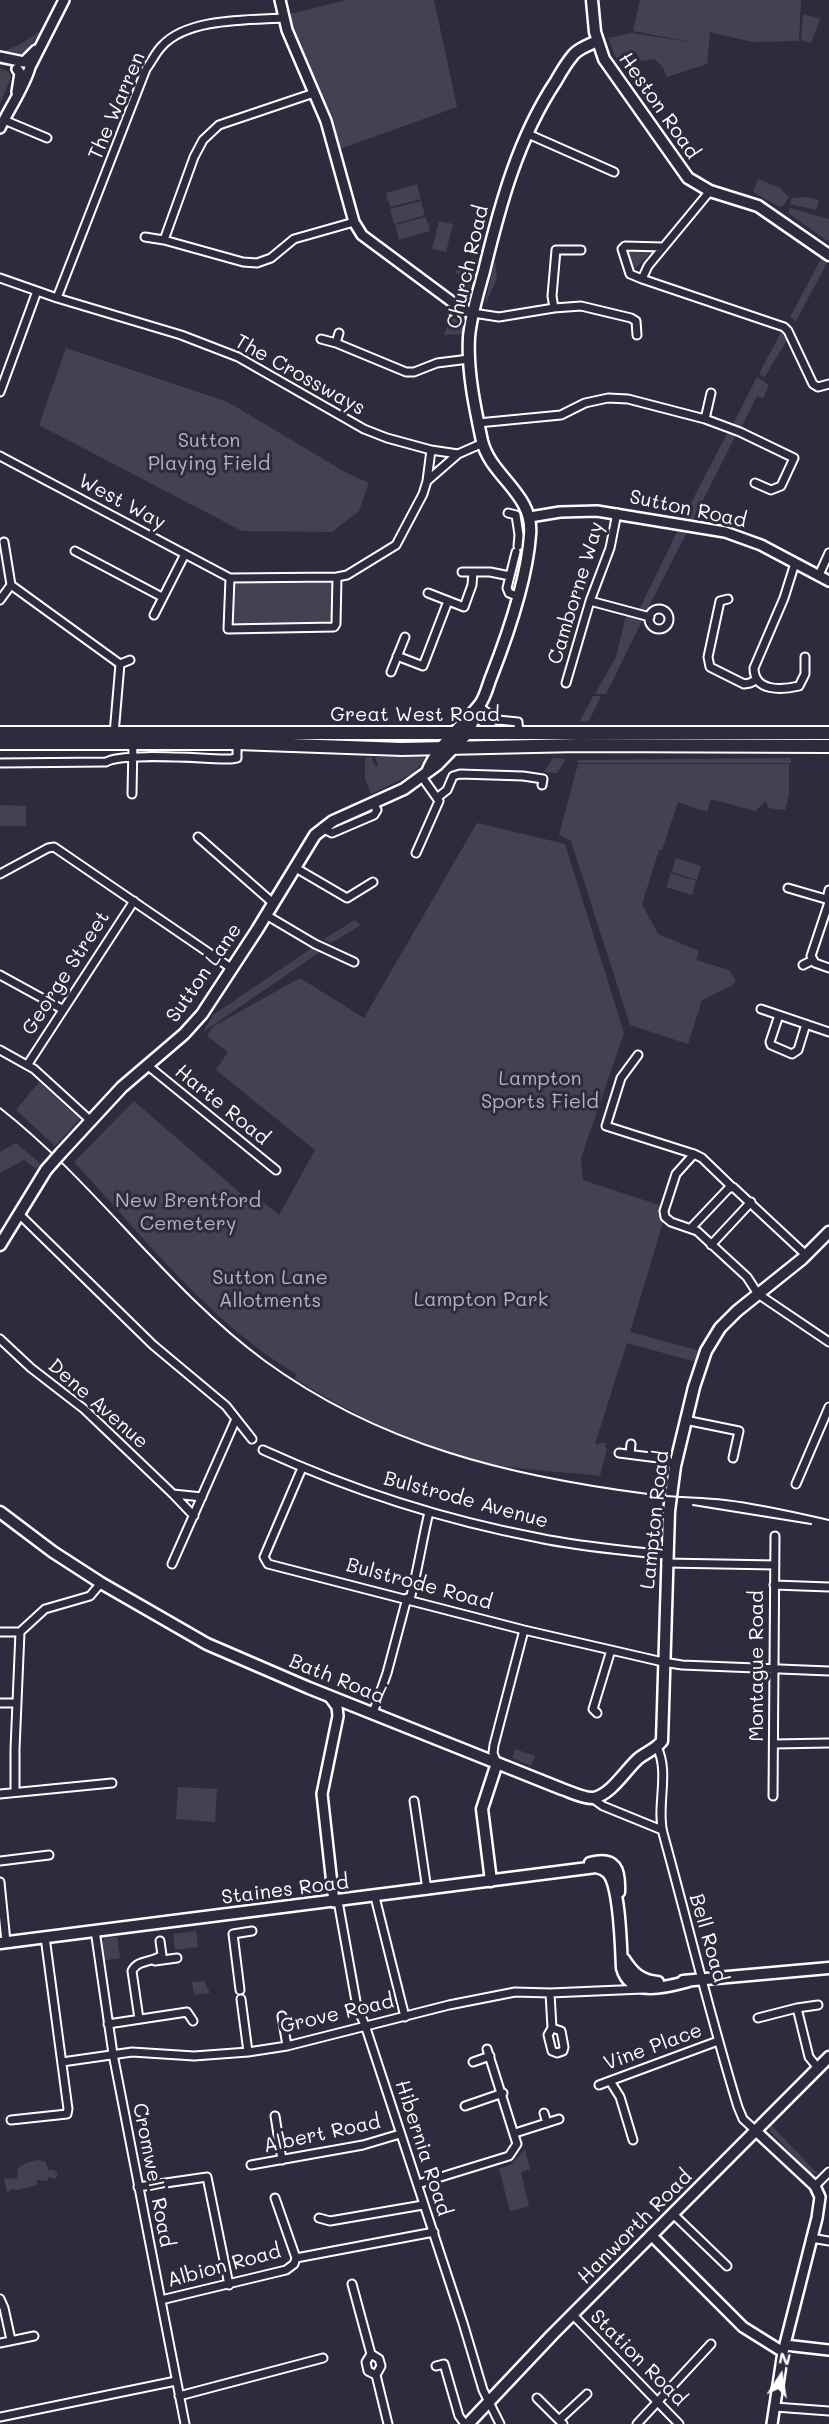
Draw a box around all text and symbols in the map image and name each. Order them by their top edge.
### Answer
street label: The Warren [84,48,150,164]
street label: Heston Road [614,48,704,164]
street label: Church Road [442,203,494,331]
street label: The Crossways [231,329,369,421]
park label: Sutton Playing Field [148,429,270,476]
street label: West Way [74,469,170,535]
street label: Sutton Road [627,485,749,533]
street label: Camborne Way [543,519,609,667]
street label: Great West Road [330,703,500,727]
street label: George Street [17,906,115,1040]
street label: Sutton Lane [161,919,247,1027]
street label: Harte Road [170,1060,274,1150]
park label: Lampton Sports Field [481,1067,599,1114]
park label: New Brentford Cemetery [115,1189,261,1236]
park label: Sutton Lane Allotments [212,1266,328,1313]
park label: Lampton Park [414,1288,548,1312]
street label: Dene Avenue [43,1354,153,1454]
street label: Lampton Road [636,1450,674,1590]
street label: Bulstrode Avenue [381,1466,551,1534]
street label: Bulstrode Road [343,1553,495,1615]
street label: Montague Road [745,1590,769,1742]
street label: Bath Road [286,1649,388,1709]
street label: Staines Road [220,1870,350,1910]
street label: Bell Road [684,1891,732,1985]
street label: Grove Road [278,1989,396,2039]
street label: Vine Place [601,2018,705,2076]
street label: Hibernia Road [390,2077,456,2219]
street label: Cromwell Road [127,2101,179,2249]
street label: Albert Road [261,2110,383,2158]
street label: Hanworth Road [573,2165,697,2289]
street label: Albion Road [164,2239,284,2293]
street label: Station Road [585,2305,691,2411]
north arrow [751,2346,811,2406]
text: N [777,2346,793,2369]

